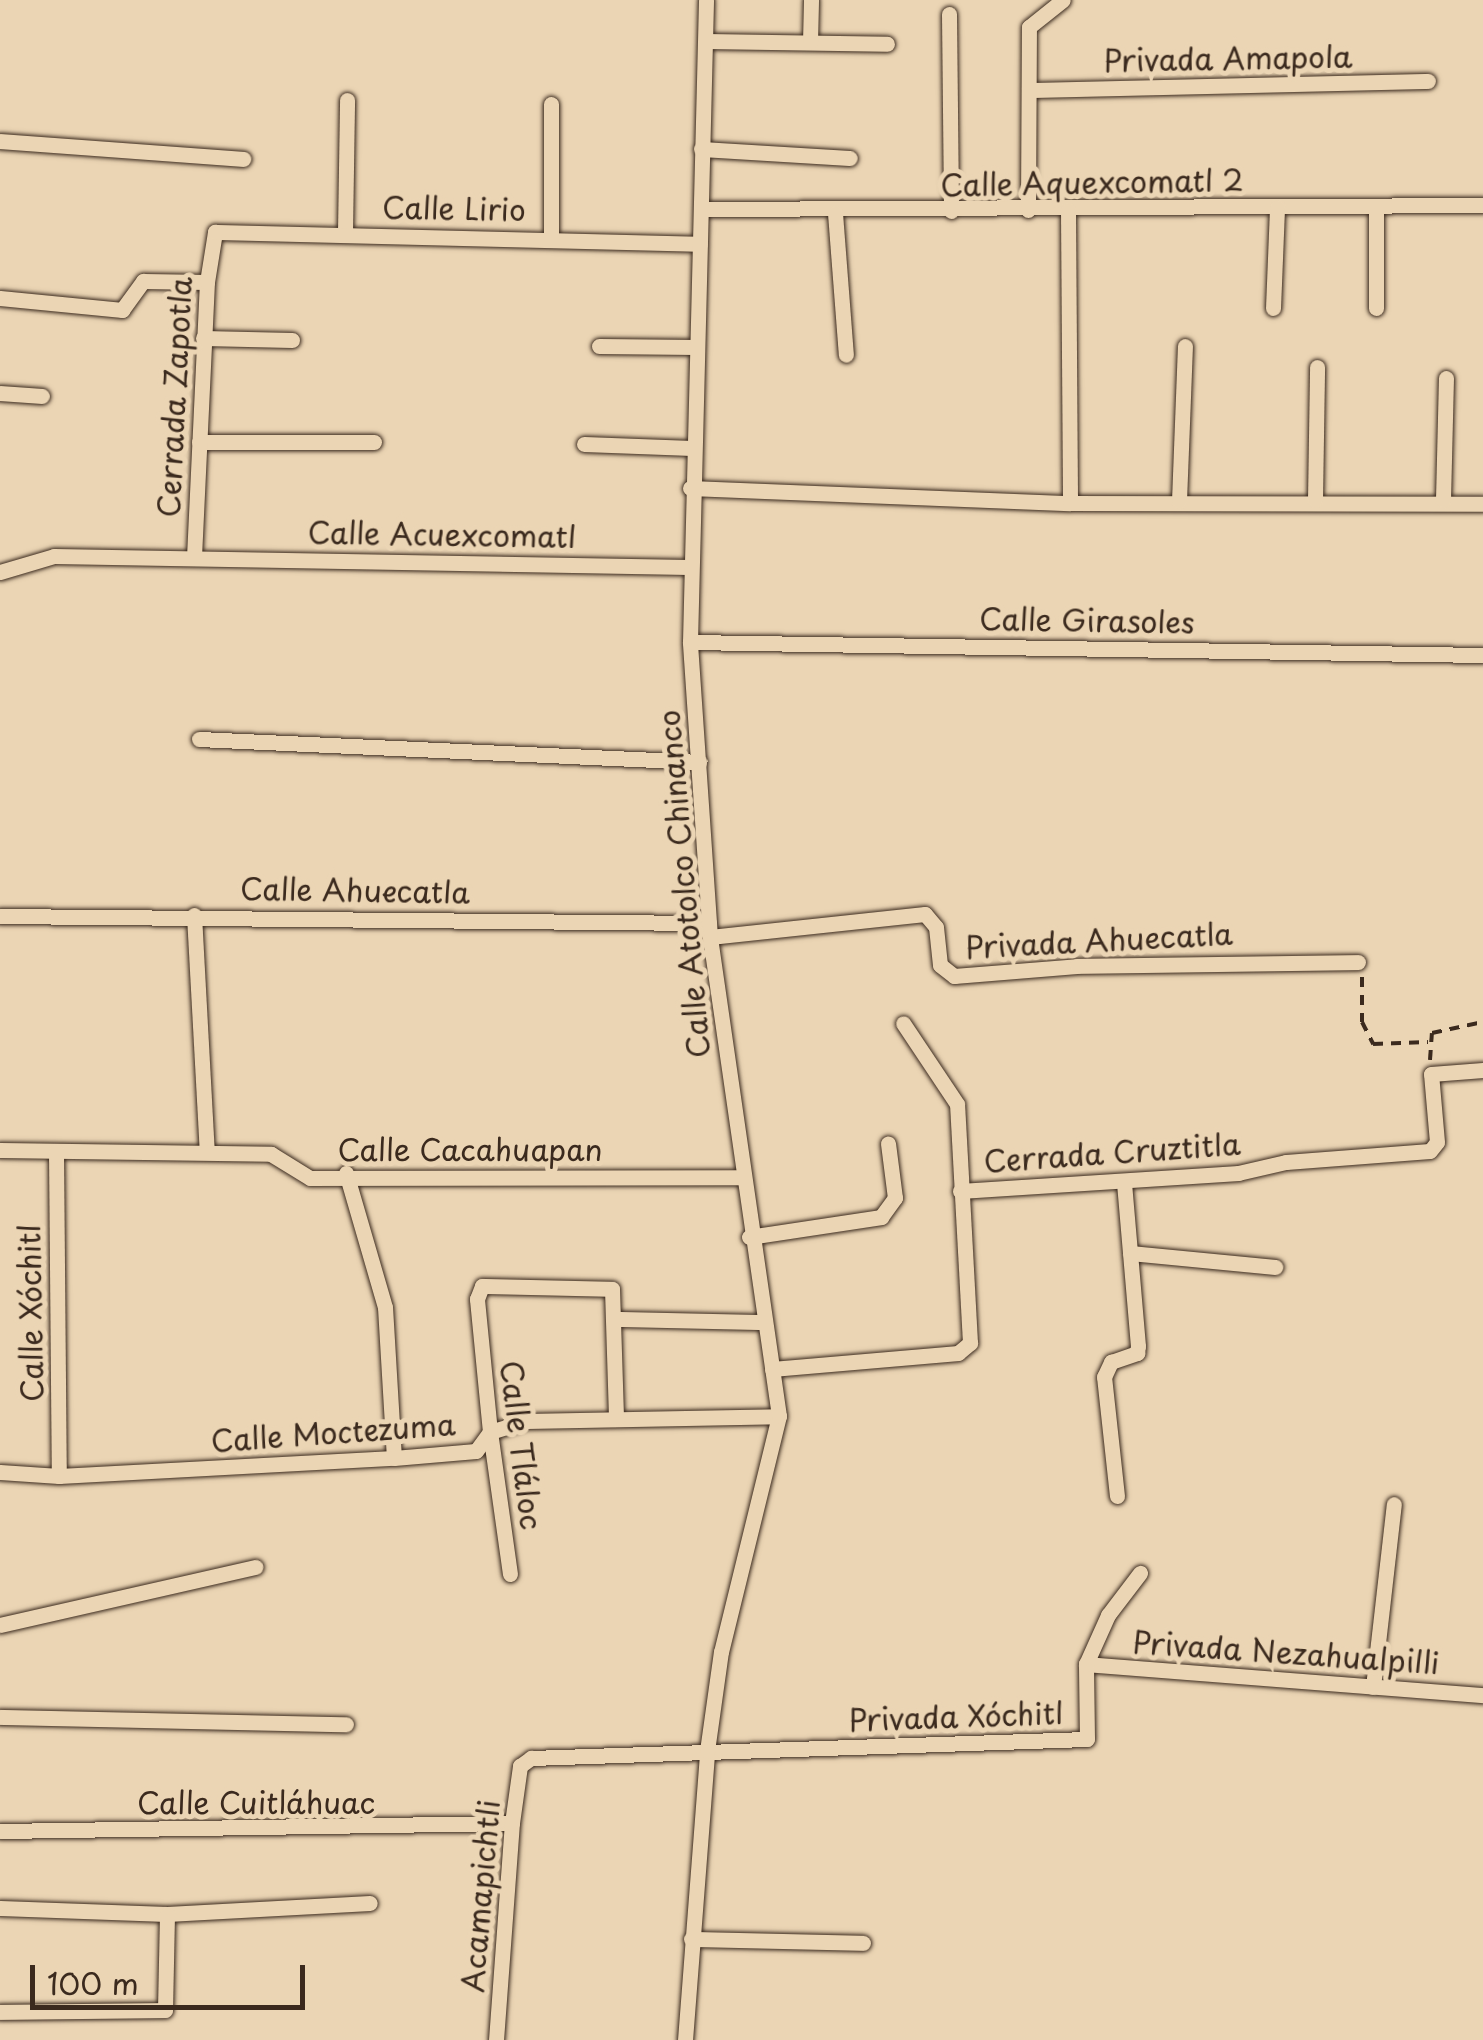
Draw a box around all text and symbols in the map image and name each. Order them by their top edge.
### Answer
street label: Privada Amapola [1103,38,1353,78]
street label: Calle Aquexcomatl 2 [940,161,1244,203]
street label: Calle Lirio [381,189,527,227]
street label: Cerrada Zapotla [150,276,198,518]
street label: Calle Acuexcomatl [307,514,577,554]
street label: Calle Girasoles [978,600,1196,640]
street label: Calle Atotolco Chinanco [650,708,716,1060]
street label: Calle Ahuecatla [239,870,471,910]
street label: Privada Ahuecatla [965,915,1233,965]
street label: Cerrada Cruztitla [984,1125,1240,1179]
street label: Calle Cacahuapan [337,1131,603,1167]
street label: Calle Xóchitl [10,1223,50,1403]
street label: Calle Tláloc [494,1358,550,1532]
street label: Calle Moctezuma [209,1405,457,1459]
street label: Privada Nezahualpilli [1131,1623,1441,1681]
street label: Privada Xóchitl [848,1694,1064,1738]
street label: Calle Cuitláhuac [136,1784,376,1820]
street label: Acamapichtli [454,1798,506,1994]
scale bar [35,1945,310,2007]
text: 100 m [47,1960,139,2005]

